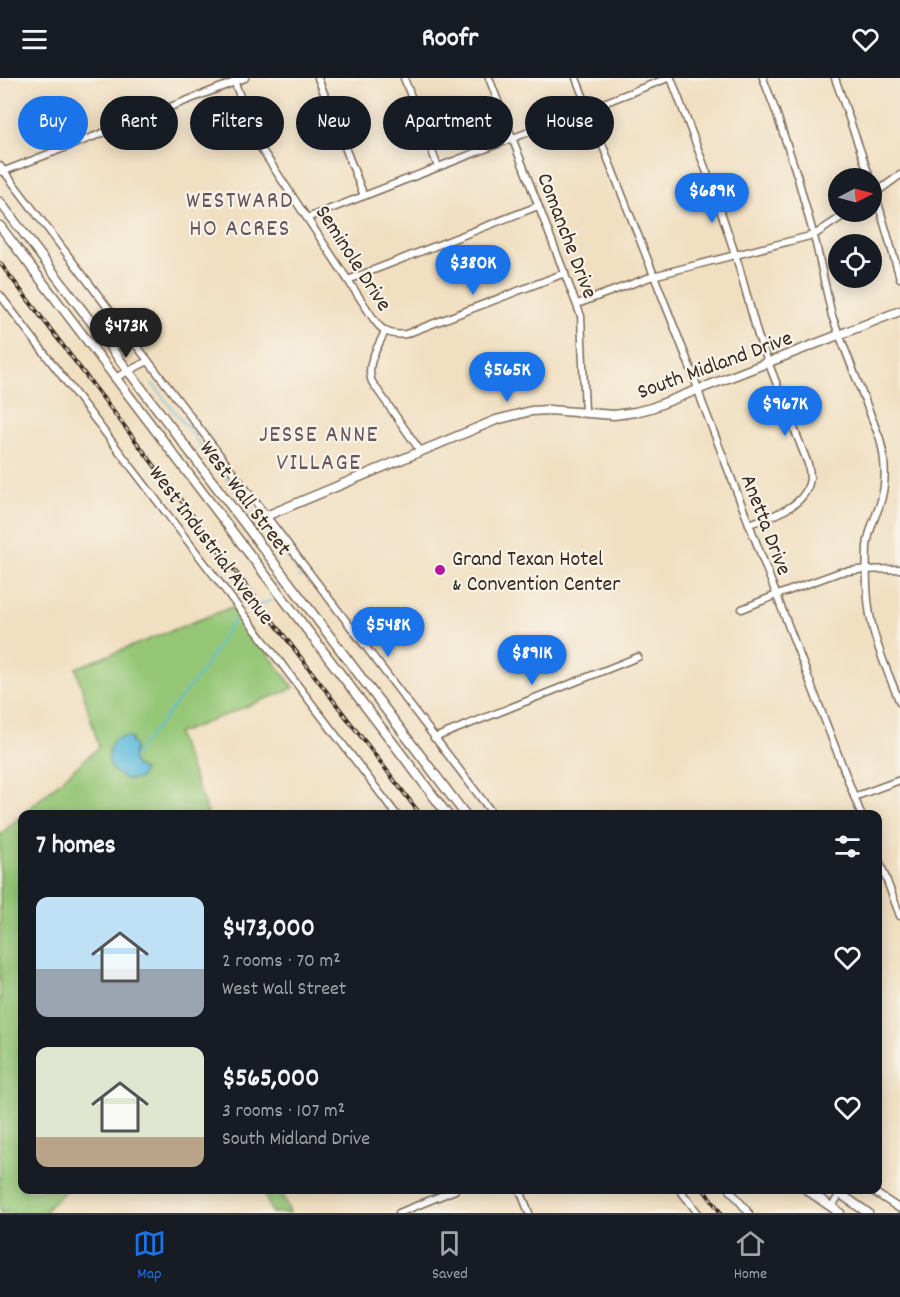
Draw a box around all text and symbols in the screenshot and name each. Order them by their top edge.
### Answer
text: Roofr [422,20,478,59]
icon: menu [18,23,51,56]
icon: heart [849,23,882,56]
chip: Buy [18,96,88,150]
chip: Rent [100,96,178,150]
chip: Filters [190,96,284,150]
chip: New [296,96,371,150]
chip: Apartment [383,96,513,150]
chip: House [525,96,614,150]
north arrow [828,168,882,222]
map controls [828,168,882,288]
street label: Comanche Drive [528,169,604,304]
pin: $689K [670,173,754,224]
text: $689K [689,178,735,206]
district label: WESTWARD HO ACRES [186,185,294,247]
street label: Seminole Drive [306,200,398,318]
button: locate [828,234,882,288]
pin: $380K [431,245,515,296]
text: $380K [449,250,497,278]
pin: $473K [84,308,168,359]
text: $473K [104,313,148,341]
street label: South Midland Drive [633,324,797,409]
pin: $565K [465,352,549,403]
text: $565K [483,357,531,385]
pin: $967K [743,386,827,437]
text: $967K [762,391,808,419]
district label: JESSE ANNE VILLAGE [259,419,379,481]
street label: West Wall Street [191,435,298,563]
street label: West Industrial Avenue [140,460,280,632]
street label: Anetta Drive [731,470,798,580]
place label: Grand Texan Hotel & Convention Center [452,545,621,601]
marker: Grand Texan Hotel & Convention Center [433,563,447,577]
pin: $548K [346,607,430,658]
text: $548K [366,612,410,640]
pin: $891K [490,635,574,686]
text: $891K [512,640,552,668]
text: 7 homes [36,828,116,865]
icon: filters [831,830,864,863]
text: $473,000 [222,911,315,948]
icon: home [84,921,156,993]
icon: heart [831,941,864,974]
text: 2 rooms · 70 m² [222,948,341,976]
text: West Wall Street [222,976,346,1004]
text: $565,000 [222,1061,319,1098]
icon: home [84,1071,156,1143]
icon: heart [831,1091,864,1124]
text: 3 rooms · 107 m² [222,1098,345,1126]
text: South Midland Drive [222,1126,370,1154]
tab: Map [133,1227,166,1286]
tab: Saved [432,1227,468,1286]
tab: Home [734,1227,767,1286]

